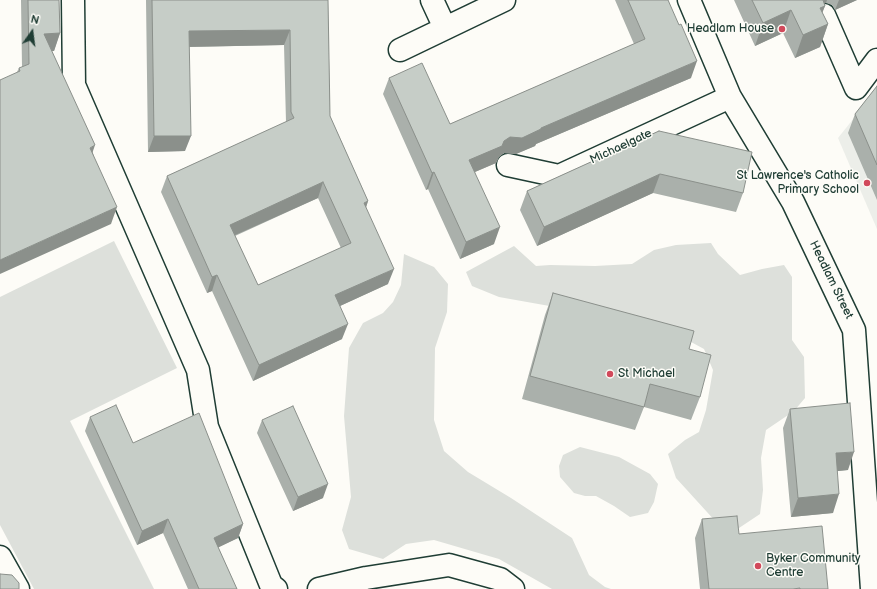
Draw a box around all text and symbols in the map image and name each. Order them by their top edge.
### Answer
north arrow [12,12,52,52]
text: N [29,13,41,27]
place label: Headlam House [687,22,774,36]
marker: Headlam House [777,24,787,34]
street label: Michaelgate [588,126,654,168]
place label: St Lawrence's Catholic Primary School [737,169,859,197]
marker: St Lawrence's Catholic Primary School [862,178,872,188]
street label: Headlam Street [806,239,856,321]
place label: St Michael [618,367,675,381]
marker: St Michael [605,369,615,379]
place label: Byker Community Centre [766,552,861,580]
marker: Byker Community Centre [753,561,763,571]

